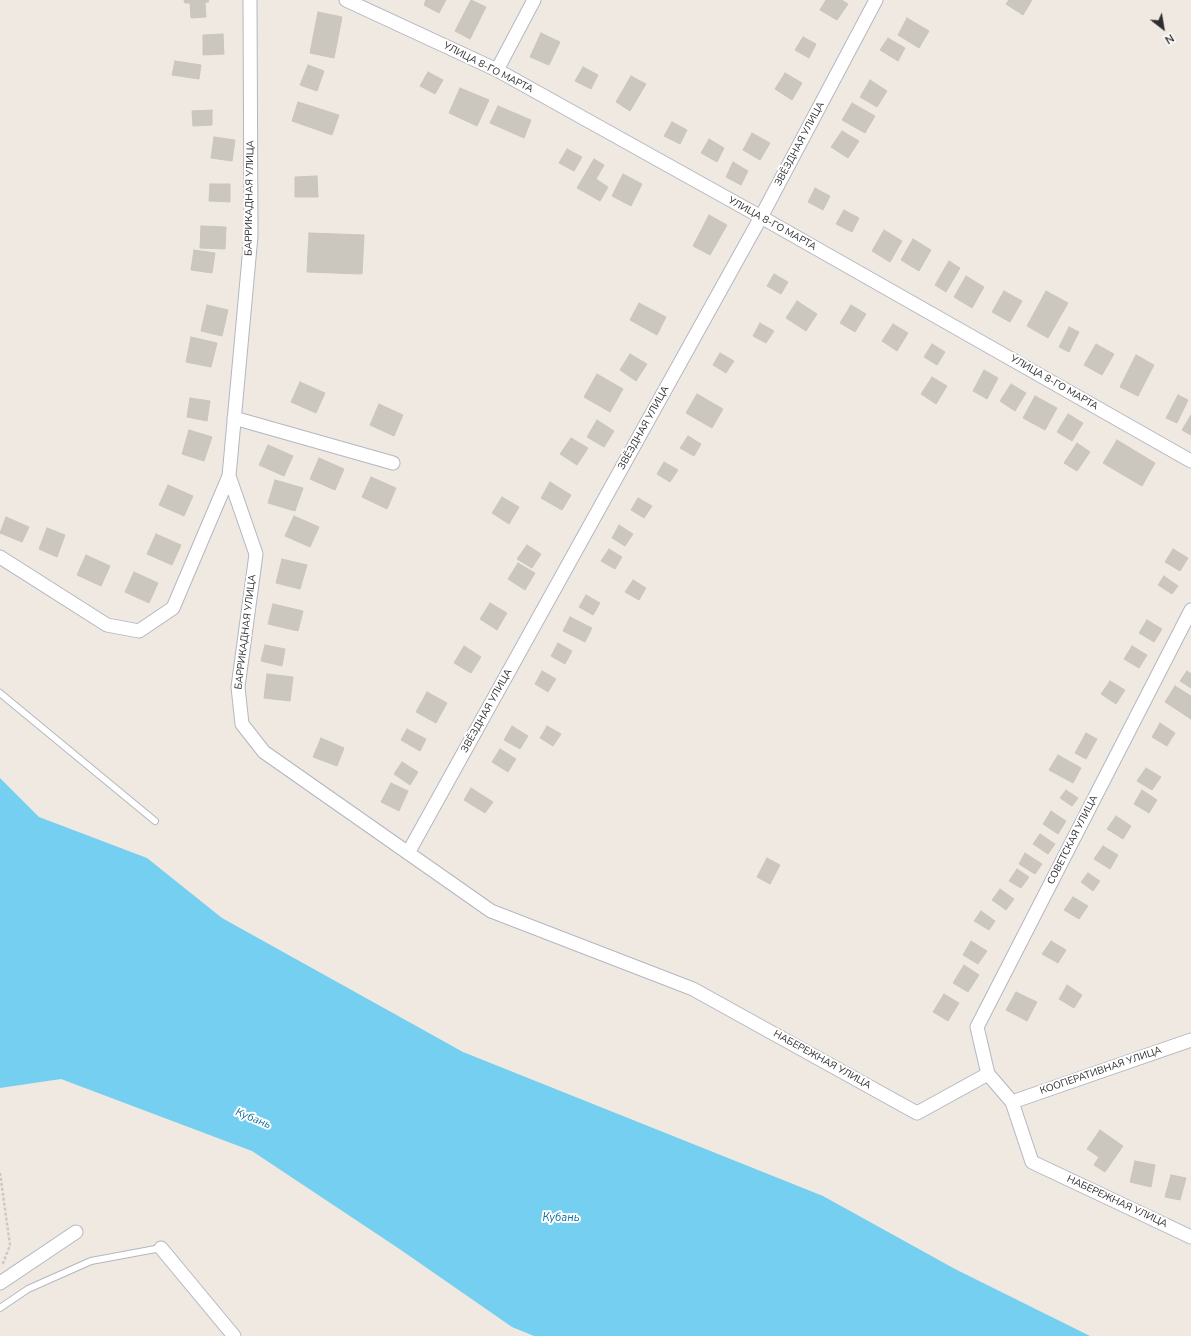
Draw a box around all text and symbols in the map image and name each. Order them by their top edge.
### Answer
north arrow [1143,8,1183,48]
text: N [1162,30,1177,47]
street label: УЛИЦА 8-ГО МАРТА [441,40,535,96]
street label: ЗВЁЗДНАЯ УЛИЦА [773,100,827,188]
street label: БАРРИКАДНАЯ УЛИЦА [243,140,257,256]
street label: УЛИЦА 8-ГО МАРТА [726,195,818,253]
street label: УЛИЦА 8-ГО МАРТА [1008,353,1100,413]
street label: ЗВЁЗДНАЯ УЛИЦА [616,384,672,472]
street label: БАРРИКАДНАЯ УЛИЦА [233,574,259,690]
street label: ЗВЁЗДНАЯ УЛИЦА [459,667,515,755]
street label: СОВЕТСКАЯ УЛИЦА [1045,793,1101,887]
street label: НАБЕРЕЖНАЯ УЛИЦА [771,1028,873,1092]
street label: КООПЕРАТИВНАЯ УЛИЦА [1039,1045,1163,1097]
water label: Кубань [233,1106,273,1132]
street label: НАБЕРЕЖНАЯ УЛИЦА [1065,1173,1169,1231]
water label: Кубань [542,1211,580,1225]

